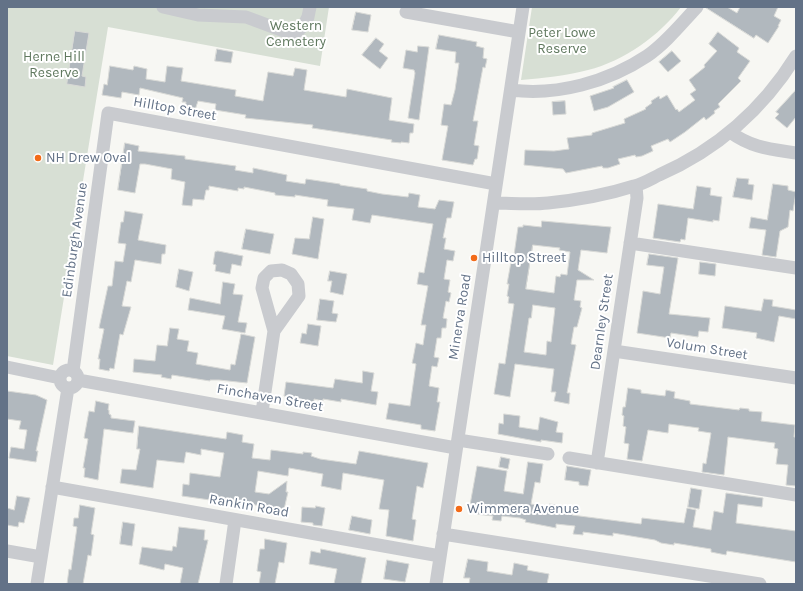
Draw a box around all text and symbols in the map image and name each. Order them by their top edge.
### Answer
park label: Western Cemetery [266,18,326,50]
park label: Peter Lowe Reserve [528,25,596,58]
park label: Herne Hill Reserve [23,49,85,82]
street label: Hilltop Street [132,93,218,125]
place label: NH Drew Oval [46,150,131,166]
marker: NH Drew Oval [33,153,43,163]
street label: Edinburgh Avenue [59,181,91,299]
place label: Hilltop Street [482,250,566,266]
marker: Hilltop Street [469,253,479,263]
street label: Minerva Road [445,273,475,361]
street label: Dearnley Street [587,273,617,371]
street label: Volum Street [665,334,749,364]
street label: Finchaven Street [215,380,325,416]
street label: Rankin Road [208,491,290,521]
place label: Wimmera Avenue [467,501,579,517]
marker: Wimmera Avenue [454,504,464,514]

